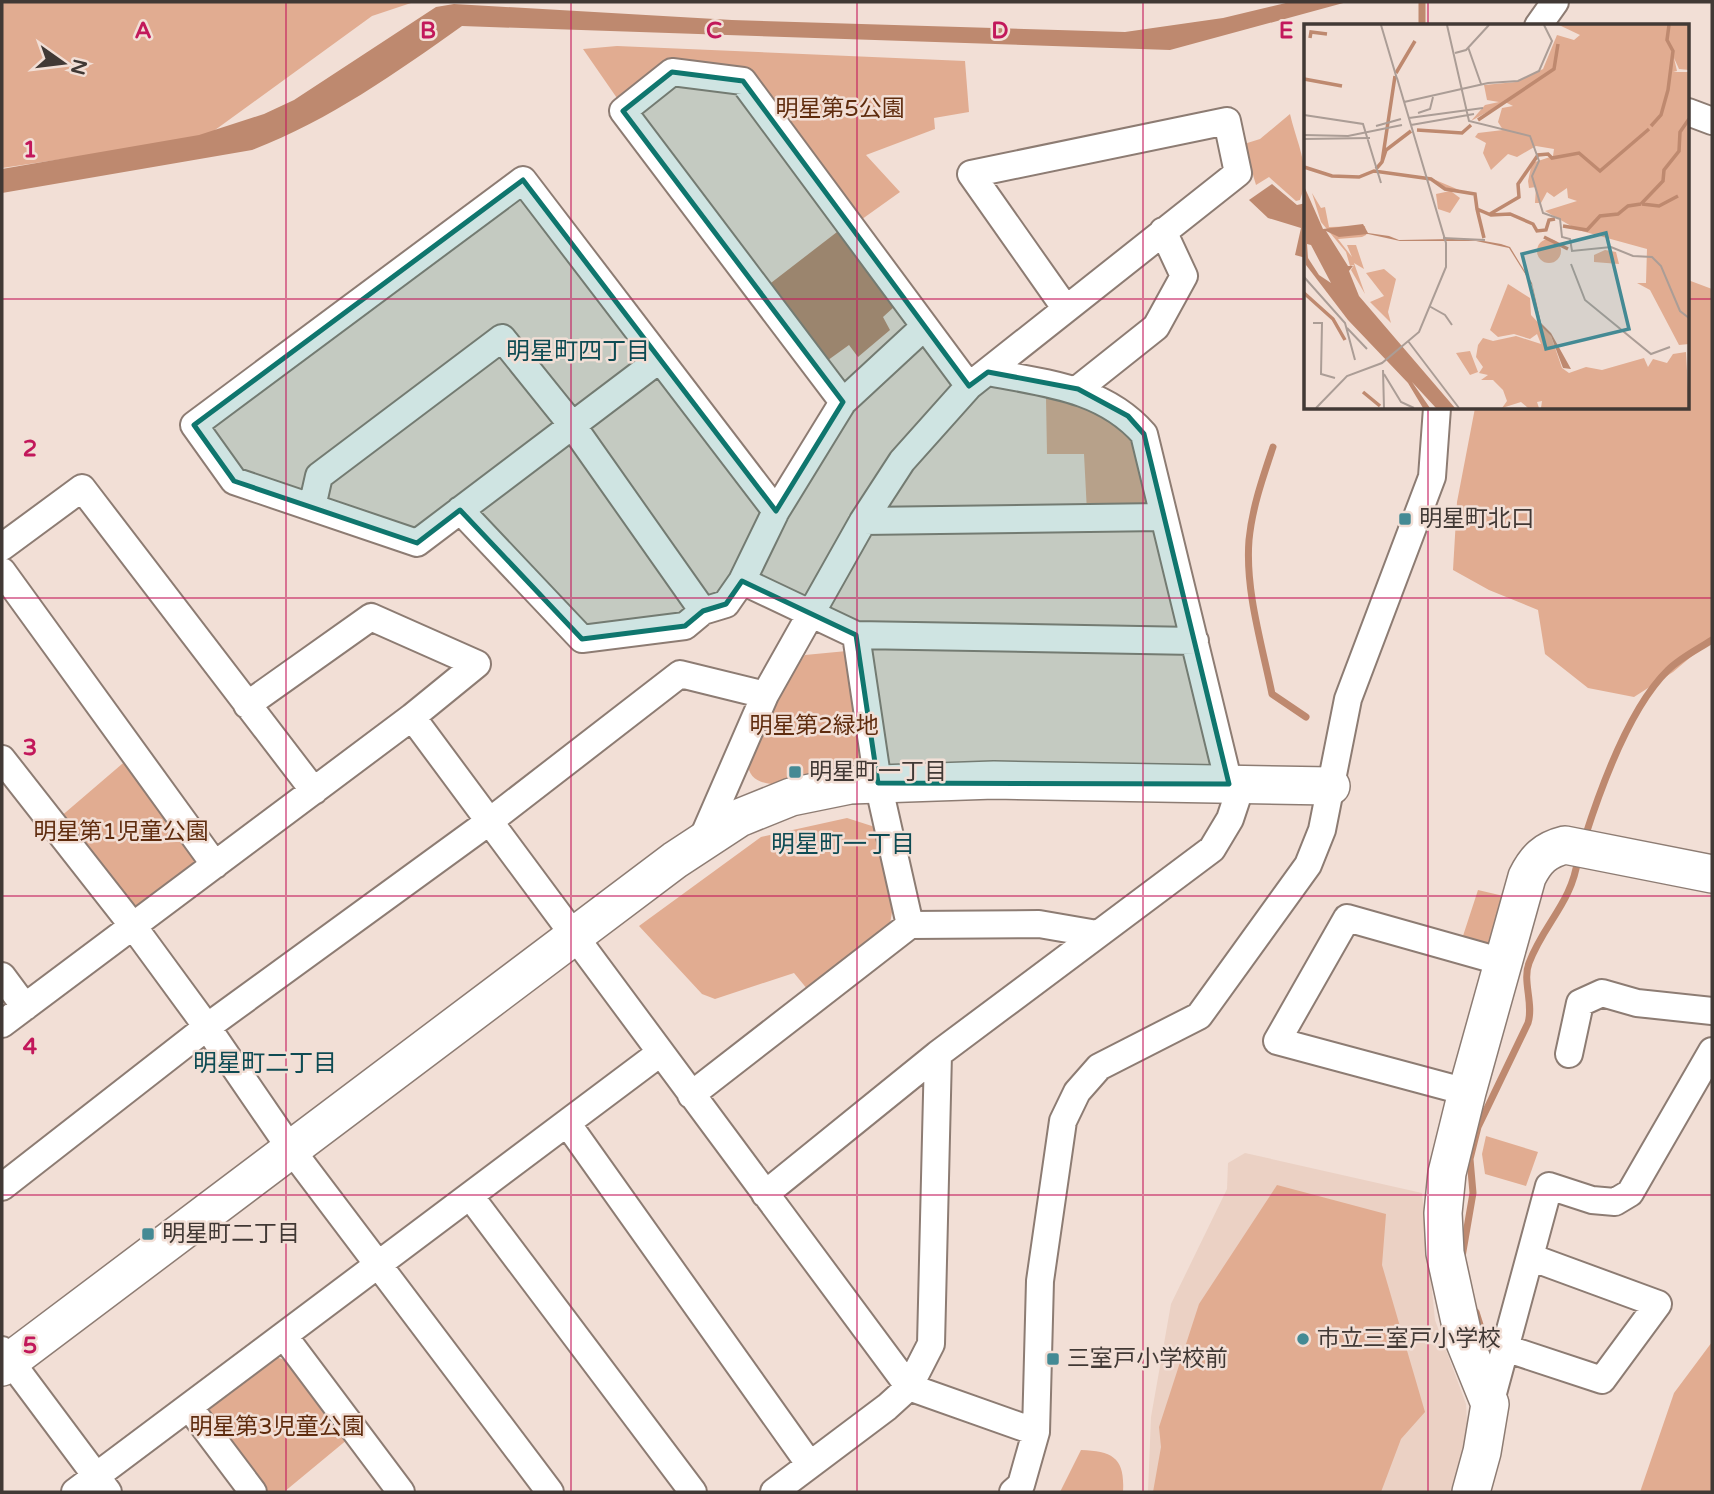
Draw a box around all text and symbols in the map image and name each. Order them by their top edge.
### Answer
text: A [134,17,152,45]
text: B [420,17,436,45]
text: C [706,17,722,45]
text: D [991,17,1009,45]
text: E [1279,17,1293,45]
inset map [1304,24,1690,410]
north arrow [28,28,98,98]
text: N [66,57,91,77]
park label: 明星第5公園 [775,95,905,123]
text: 1 [23,136,37,164]
district label: 明星町四丁目 [506,337,650,366]
text: 2 [23,435,37,463]
place label: 明星町北口 [1419,505,1534,533]
marker: 明星町北口 [1397,511,1413,527]
park label: 明星第2緑地 [749,712,879,740]
text: 3 [23,734,37,762]
place label: 明星町一丁目 [809,758,947,786]
marker: 明星町一丁目 [787,764,803,780]
park label: 明星第1児童公園 [33,818,209,846]
district label: 明星町一丁目 [771,830,915,859]
text: 4 [23,1033,38,1061]
district label: 明星町二丁目 [193,1049,337,1078]
place label: 明星町二丁目 [162,1220,300,1248]
marker: 明星町二丁目 [140,1226,156,1242]
place label: 市立三室戸小学校 [1317,1325,1501,1353]
marker: 市立三室戸小学校 [1295,1331,1311,1347]
text: 5 [23,1332,37,1360]
place label: 三室戸小学校前 [1067,1345,1228,1373]
marker: 三室戸小学校前 [1045,1351,1061,1367]
park label: 明星第3児童公園 [189,1413,365,1441]

